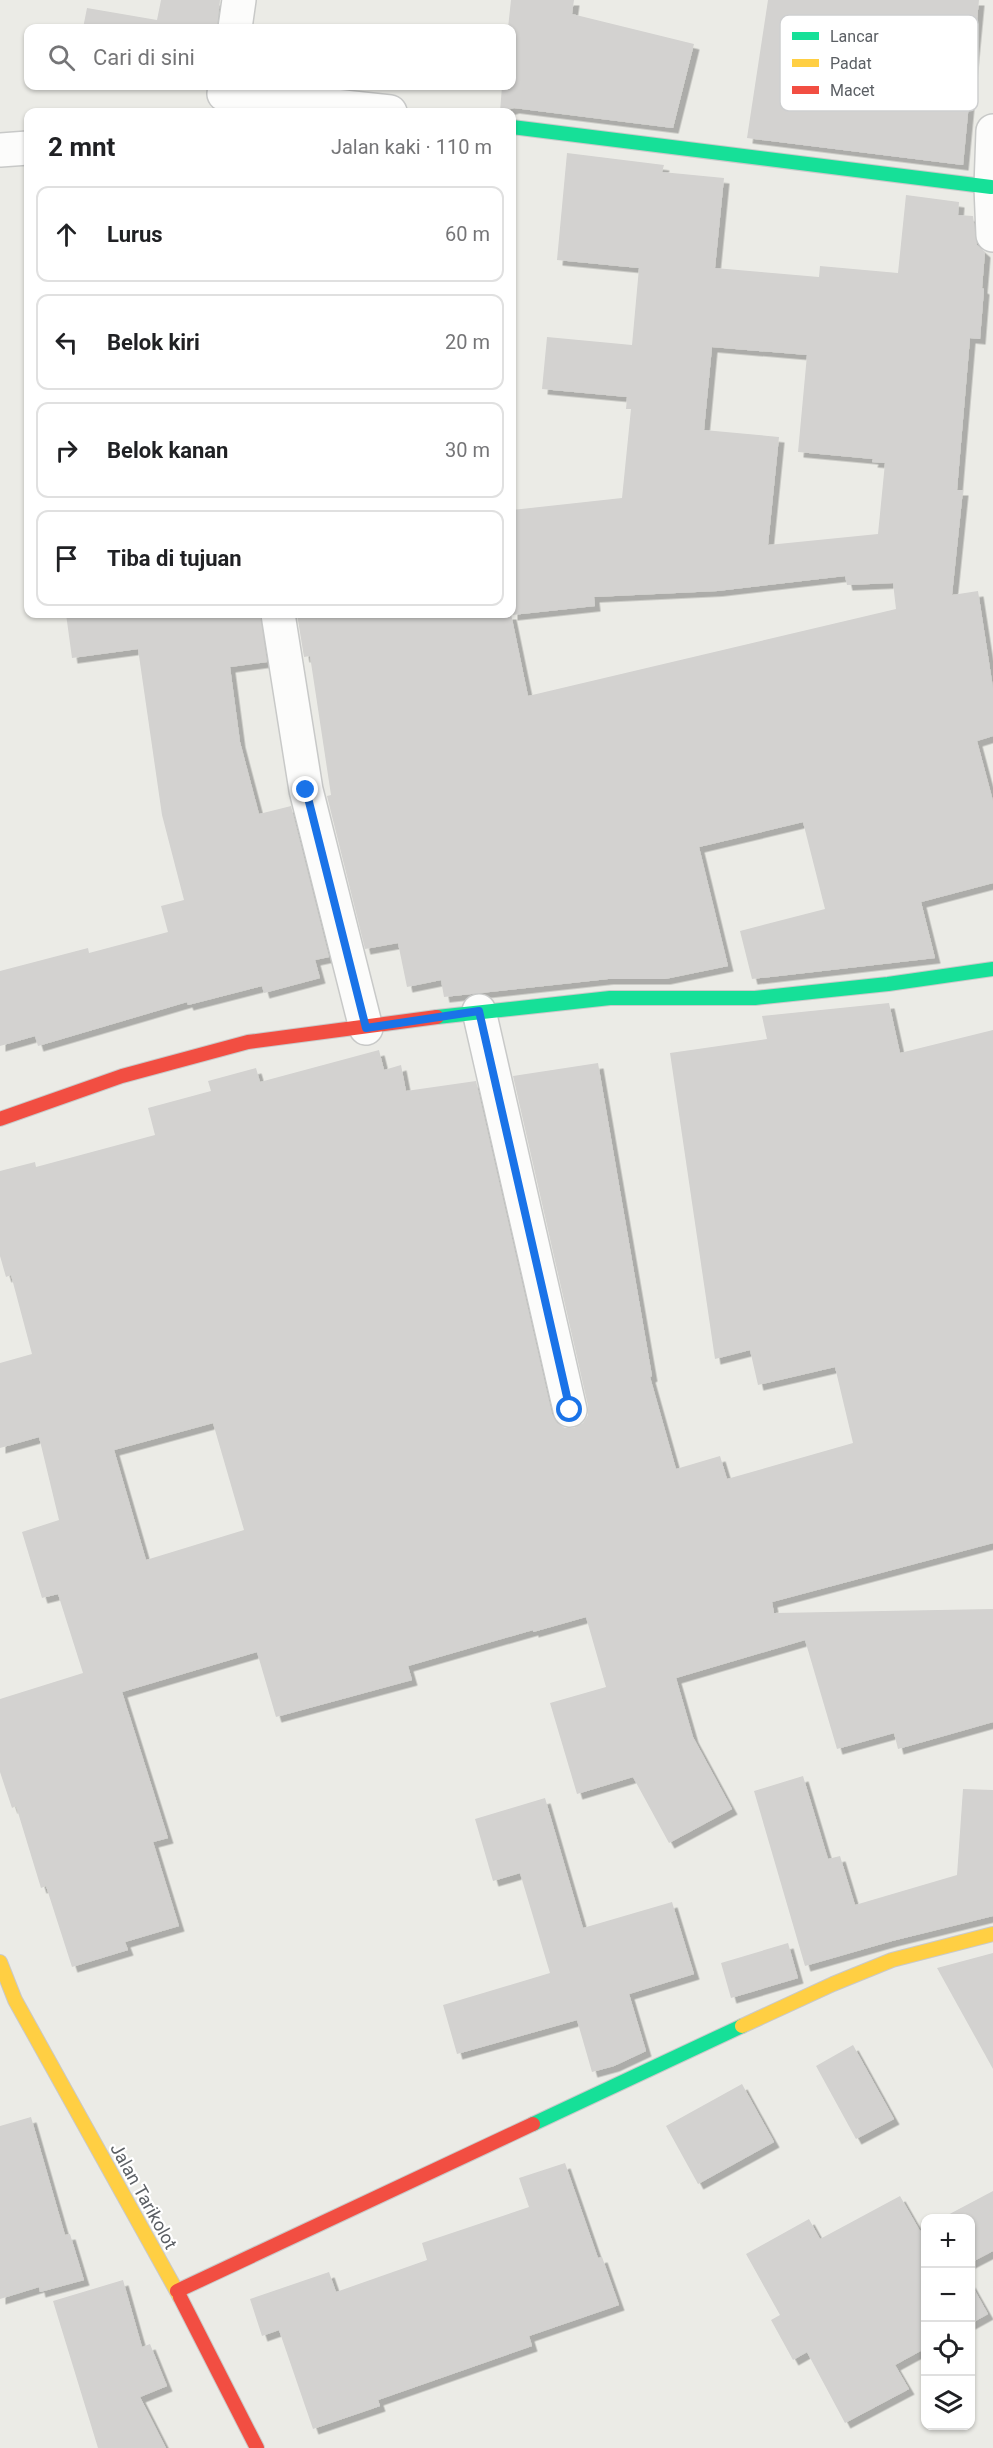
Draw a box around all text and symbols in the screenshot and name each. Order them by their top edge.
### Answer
legend [780,15,978,111]
search box [24,24,516,90]
text: Lancar [830,27,879,46]
icon: search [45,41,78,74]
text: Cari di sini [93,45,195,70]
text: Padat [830,54,872,73]
text: Macet [830,81,875,100]
text: 2 mnt [48,132,115,162]
text: Jalan kaki · 110 m [331,135,492,159]
icon: ahead [50,218,83,251]
text: Lurus [107,222,163,247]
text: 60 m [445,222,490,246]
icon: left [50,326,83,359]
text: Belok kiri [107,330,200,355]
text: 20 m [445,330,490,354]
icon: right [50,434,83,467]
text: Belok kanan [107,438,228,463]
text: 30 m [445,438,490,462]
icon: arrive [50,542,83,575]
text: Tiba di tujuan [107,546,242,571]
route end [292,776,318,802]
route start [556,1396,582,1422]
street label: Jalan Tarikolot [106,2139,182,2253]
map controls [921,2214,975,2430]
button: + [921,2214,975,2268]
button: − [921,2268,975,2322]
button: locate [921,2322,975,2376]
button: layers [921,2376,975,2430]

